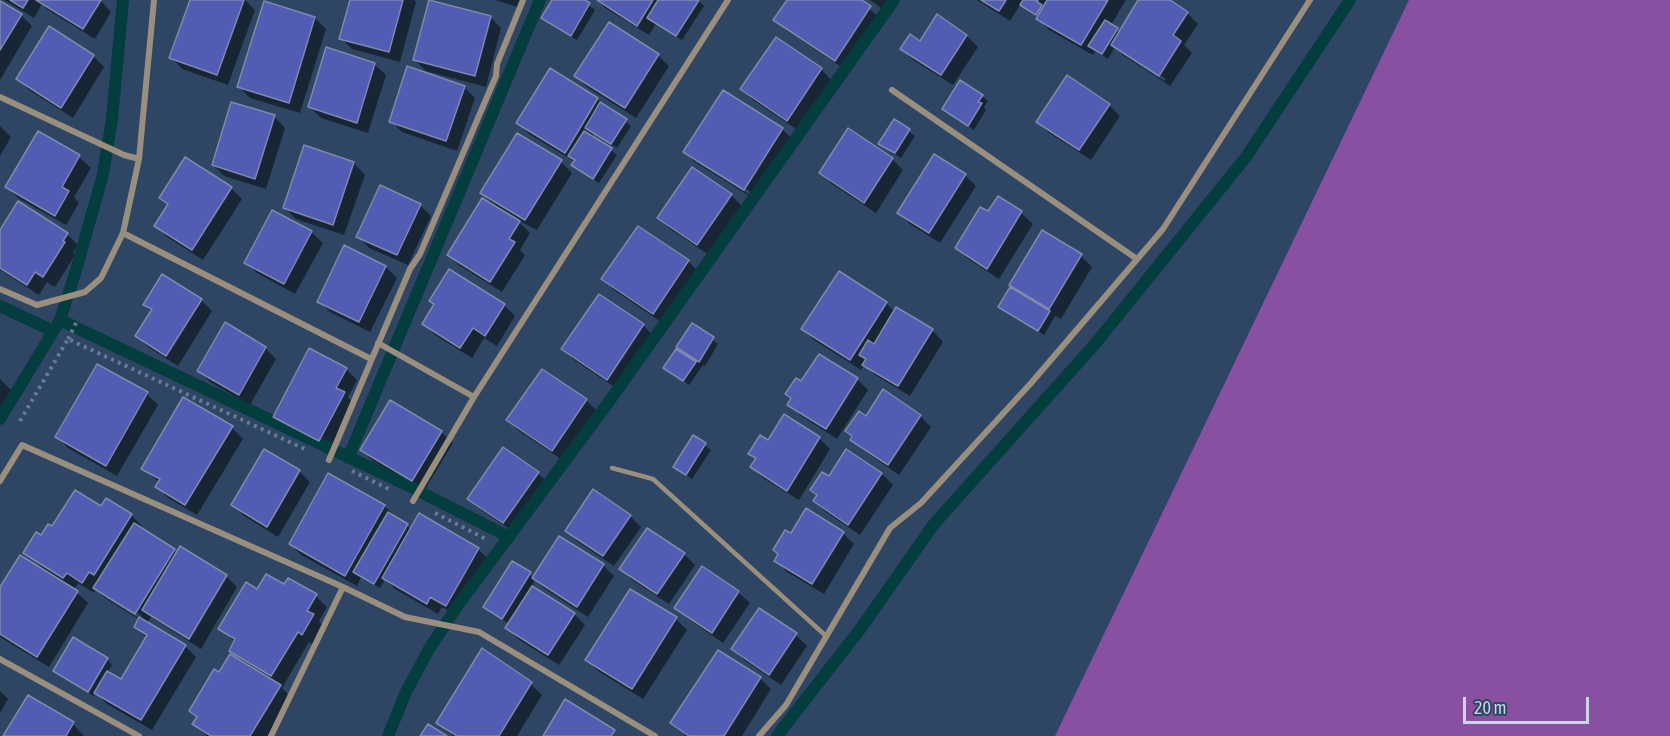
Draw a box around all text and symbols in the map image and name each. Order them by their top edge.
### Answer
scale bar [1466,685,1592,723]
text: 20 m [1474,697,1506,718]

